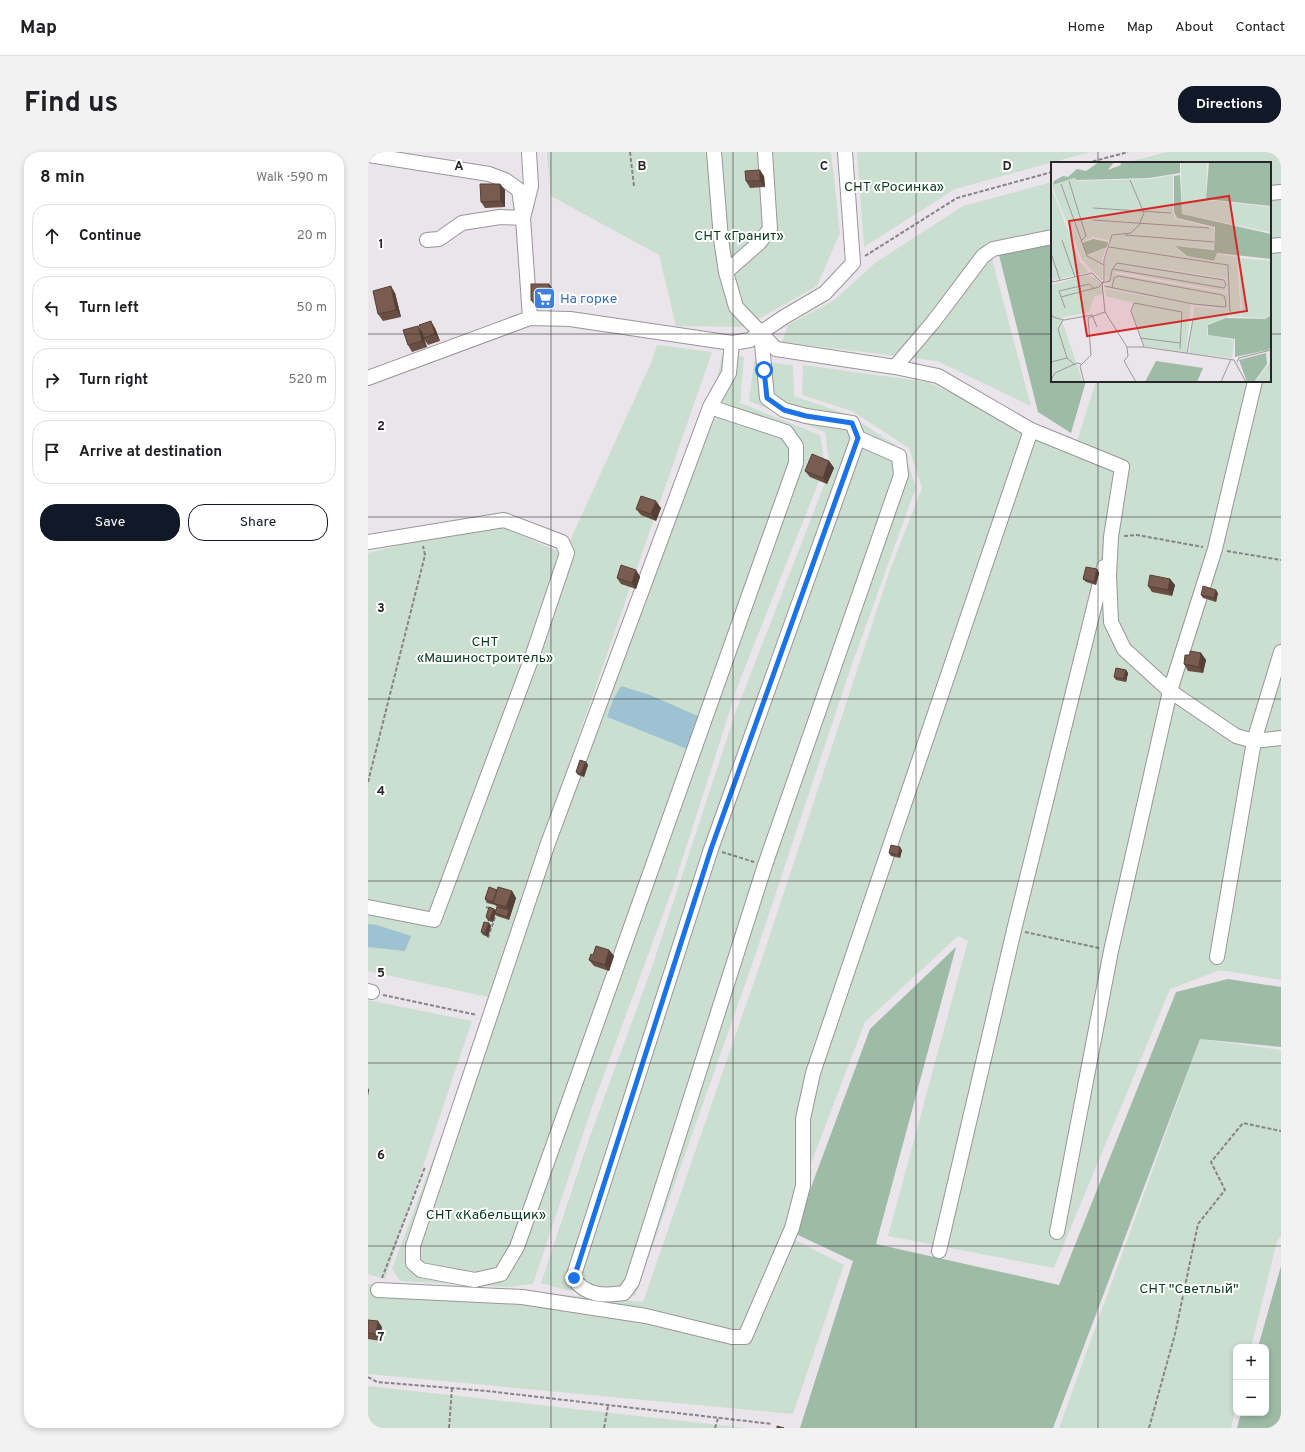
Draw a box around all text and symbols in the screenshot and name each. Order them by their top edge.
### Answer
text: Map [20,16,57,40]
text: Home [1068,19,1105,36]
text: Map [1127,19,1153,36]
text: About [1175,19,1214,36]
text: Contact [1236,19,1285,36]
text: Find us [24,86,118,122]
button: Directions [1178,86,1281,123]
text: A [454,159,464,175]
text: B [638,159,647,175]
text: C [820,159,828,175]
text: D [1002,159,1012,175]
inset map [1051,162,1271,382]
text: 8 min [40,167,85,189]
text: Walk · 590 m [256,170,328,186]
park label: СНТ «Росинка» [844,179,944,196]
icon: ahead [41,225,63,247]
text: Continue [79,227,141,246]
text: 20 m [297,228,327,244]
park label: СНТ «Гранит» [694,228,784,245]
text: 1 [378,237,384,253]
supermarket icon: На горке [532,285,558,311]
place label: На горке [560,291,617,308]
icon: left [41,297,63,319]
text: Turn left [79,299,139,318]
text: 50 m [297,300,327,316]
route start [755,361,773,379]
icon: right [41,369,63,391]
text: Turn right [79,371,148,390]
text: 520 m [289,372,327,388]
text: 2 [377,419,385,435]
icon: arrive [41,441,63,463]
text: Arrive at destination [79,443,222,462]
button: Save [40,504,180,541]
button: Share [188,504,328,541]
text: 3 [377,601,385,617]
park label: СНТ «Машиностроитель» [417,634,553,667]
text: 4 [377,784,385,800]
text: 5 [377,966,385,982]
text: 6 [377,1148,385,1164]
park label: СНТ «Кабельщик» [426,1207,546,1224]
route end [565,1269,583,1287]
park label: СНТ "Светлый" [1139,1281,1239,1298]
text: 7 [378,1330,385,1346]
map controls [1233,1344,1269,1416]
button: + [1233,1344,1269,1380]
button: − [1233,1380,1269,1416]

